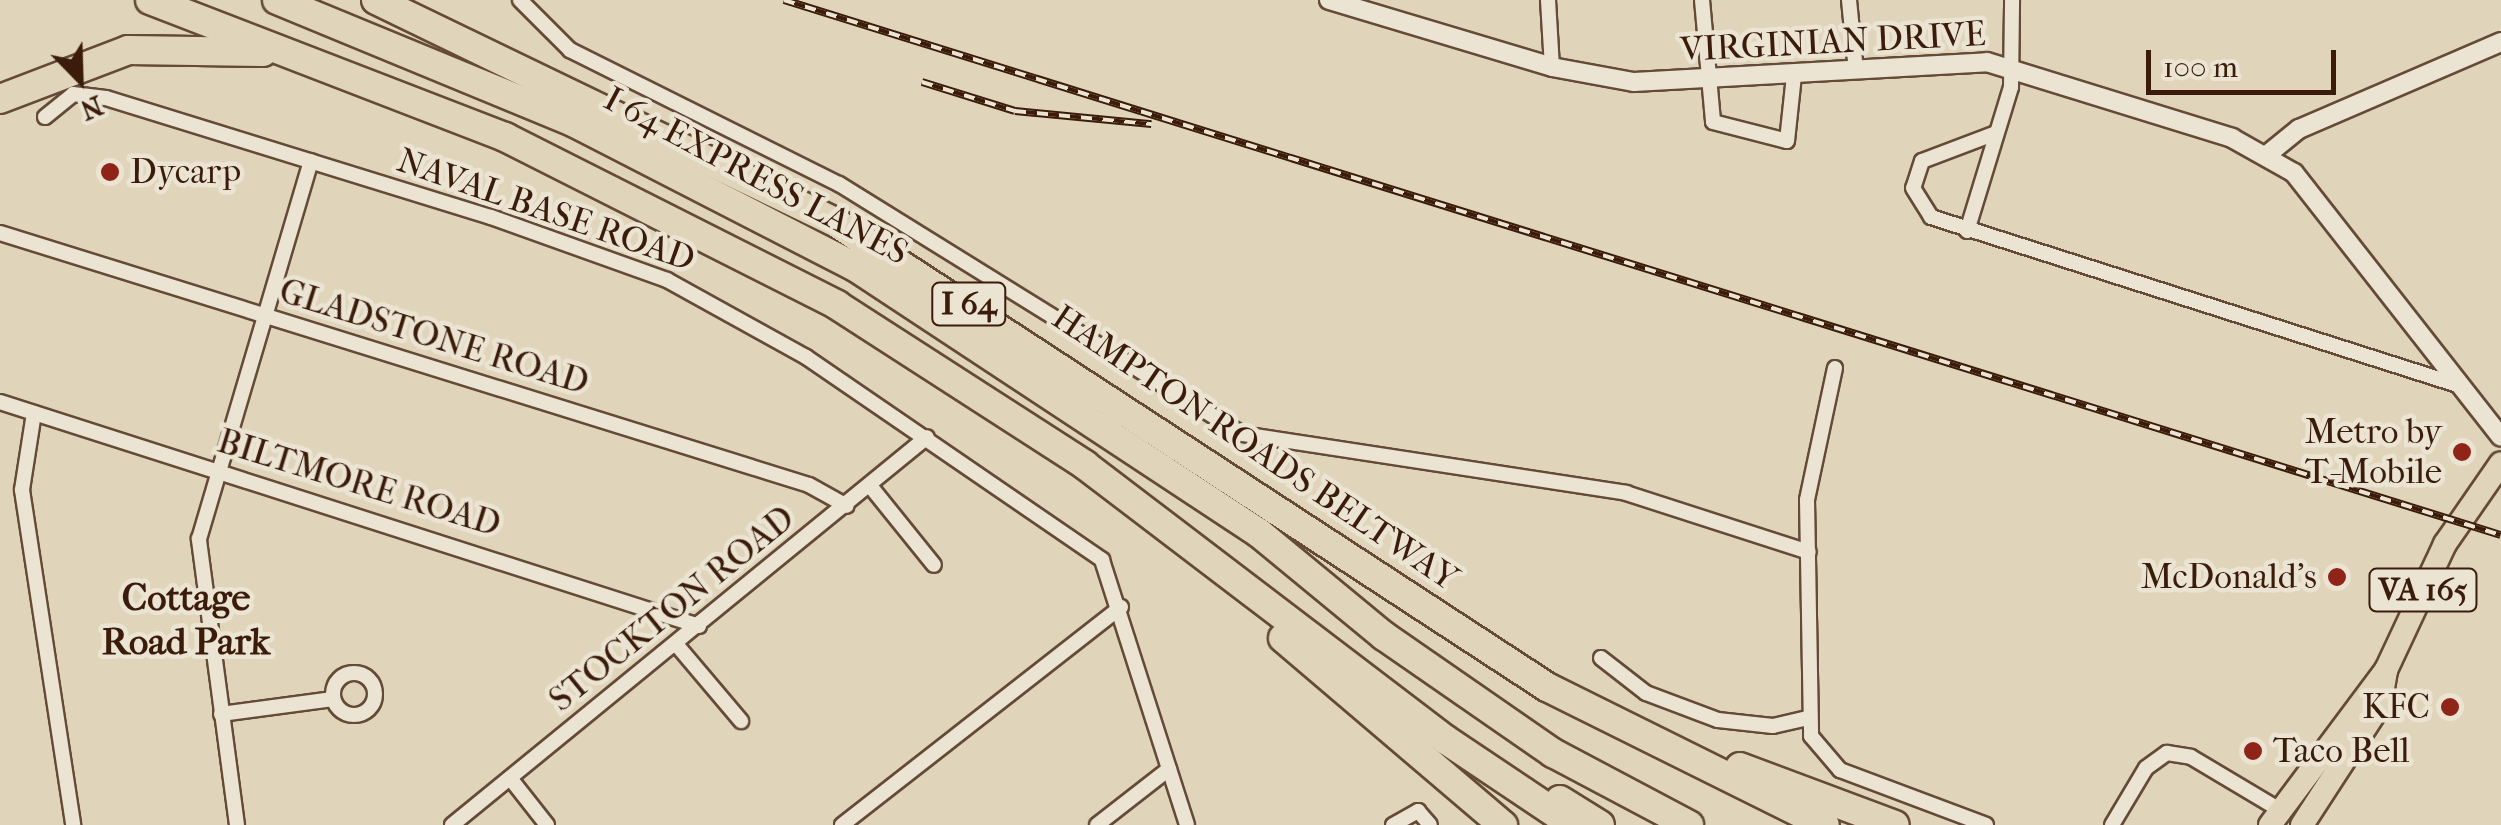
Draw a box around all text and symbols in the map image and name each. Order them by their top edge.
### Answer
street label: VIRGINIAN DRIVE [1679,13,1987,71]
north arrow [30,30,130,130]
scale bar [2151,30,2341,92]
text: 100 m [2163,50,2238,85]
street label: I 64 EXPRESS LANES [597,78,915,274]
text: N [76,89,108,127]
street label: NAVAL BASE ROAD [392,139,700,281]
place label: Dycarp [130,151,241,193]
marker: Dycarp [99,161,121,183]
street label: GLADSTONE ROAD [274,270,594,404]
road number: I 64 [929,277,1009,331]
street label: HAMPTON ROADS BELTWAY [1044,296,1466,600]
place label: Metro by T-Mobile [2305,411,2442,493]
street label: BILTMORE ROAD [213,420,505,546]
marker: Metro by T-Mobile [2451,441,2473,463]
street label: STOCKTON ROAD [541,497,803,721]
place label: McDonald's [2141,556,2317,598]
road number: VA 165 [2368,563,2478,617]
marker: McDonald's [2326,566,2348,588]
district label: Cottage Road Park [102,575,270,664]
place label: KFC [2362,686,2430,728]
marker: KFC [2439,696,2461,718]
place label: Taco Bell [2273,730,2410,772]
marker: Taco Bell [2242,740,2264,762]

